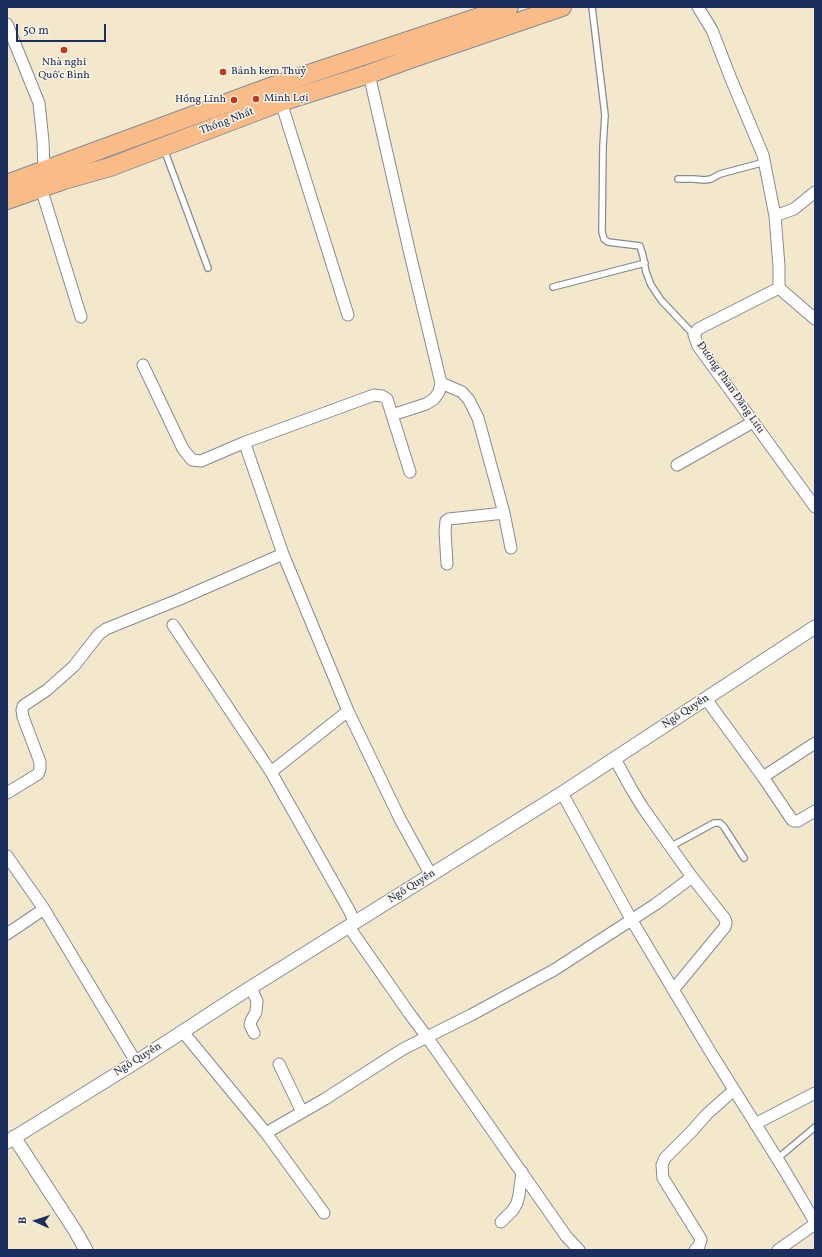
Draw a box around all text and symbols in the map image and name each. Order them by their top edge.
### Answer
scale bar [18,16,108,42]
text: 50 m [23,23,49,39]
marker: Nhà nghi Quô'c Bình [59,45,69,55]
place label: Nhà nghi Quô'c Bình [38,56,90,82]
place label: Bánh kem Thuỷ [231,65,306,79]
marker: Bánh kem Thuỷ [218,67,228,77]
place label: Minh Lợi [264,92,309,106]
place label: Hồng Lĩnh [175,93,226,107]
marker: Minh Lợi [251,94,261,104]
marker: Hồng Lĩnh [229,95,239,105]
street label: Thống Nhất [198,106,256,138]
street label: Đường Phan Đăng Lưu [693,340,767,436]
street label: Ngô Quyền [660,692,712,732]
street label: Ngô Quyền [386,867,438,907]
street label: Ngô Quyền [112,1040,164,1080]
north arrow [16,1201,56,1241]
text: B [16,1216,31,1224]

